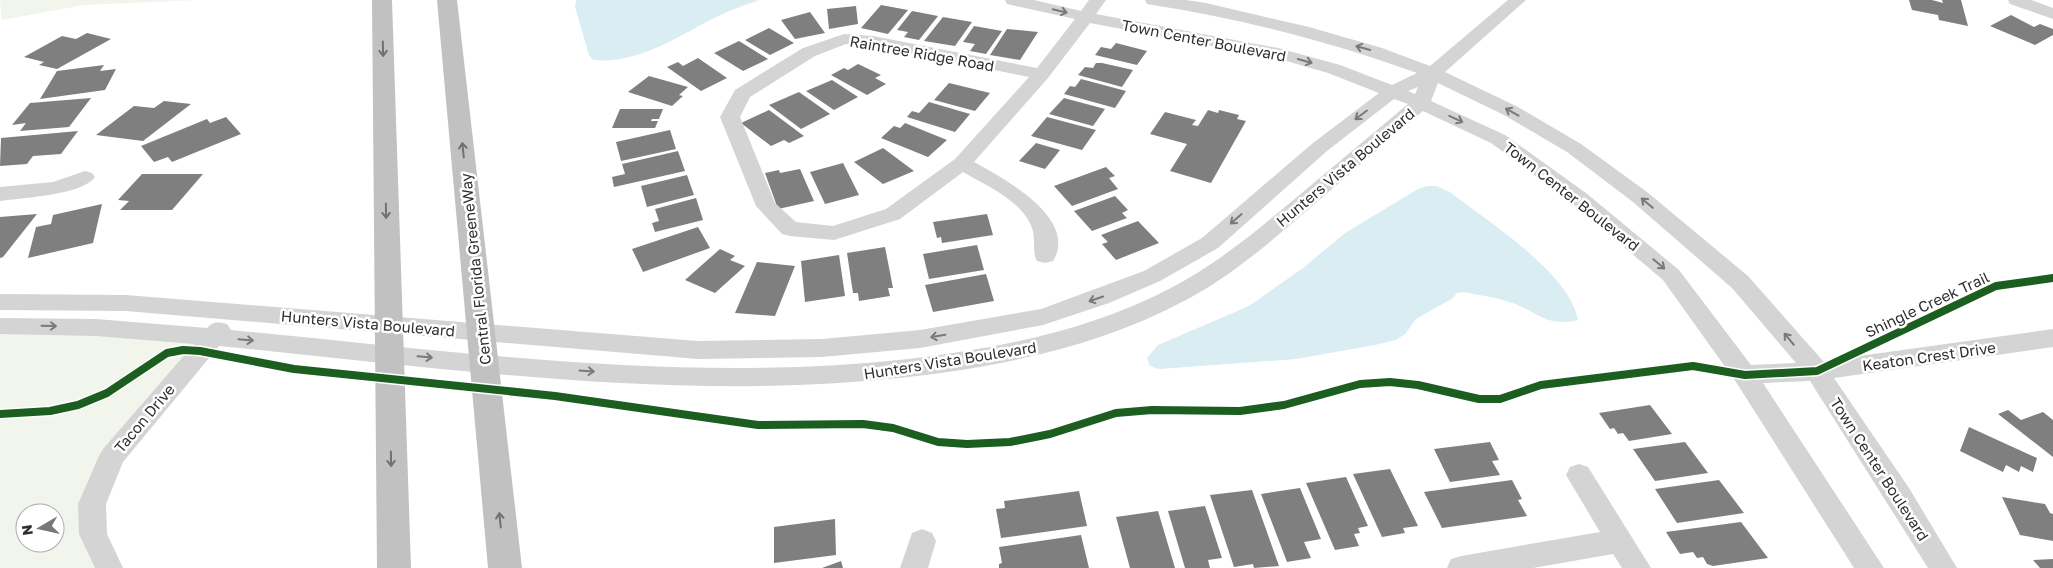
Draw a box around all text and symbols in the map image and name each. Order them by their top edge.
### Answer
one-way arrow [1052,7,1068,16]
street label: Town Center Boulevard [1120,15,1288,65]
street label: Raintree Ridge Road [848,31,996,75]
one-way arrow [378,40,388,56]
one-way arrow [1356,43,1372,53]
one-way arrow [1297,56,1313,66]
street label: Hunters Vista Boulevard [1272,104,1418,230]
one-way arrow [1506,107,1520,117]
one-way arrow [1355,110,1368,121]
one-way arrow [1448,115,1463,125]
street label: Town Center Boulevard [1501,138,1643,254]
one-way arrow [458,142,468,158]
street label: Central Florida GreeneWay [456,172,494,366]
one-way arrow [1640,198,1653,209]
one-way arrow [381,202,391,219]
one-way arrow [1230,214,1243,225]
one-way arrow [1652,259,1665,270]
street label: Shingle Creek Trail [1862,267,1992,341]
one-way arrow [1089,295,1104,304]
street label: Hunters Vista Boulevard [280,306,456,340]
one-way arrow [40,321,56,331]
one-way arrow [931,331,947,341]
one-way arrow [1784,333,1795,346]
one-way arrow [237,335,253,345]
street label: Hunters Vista Boulevard [862,337,1038,383]
street label: Keaton Crest Drive [1861,338,1997,374]
one-way arrow [417,352,433,362]
one-way arrow [579,366,595,375]
street label: Tacon Drive [110,380,178,456]
street label: Town Center Boulevard [1827,394,1933,544]
one-way arrow [387,451,396,467]
north arrow [15,503,65,553]
one-way arrow [495,512,505,528]
text: N [17,524,36,537]

